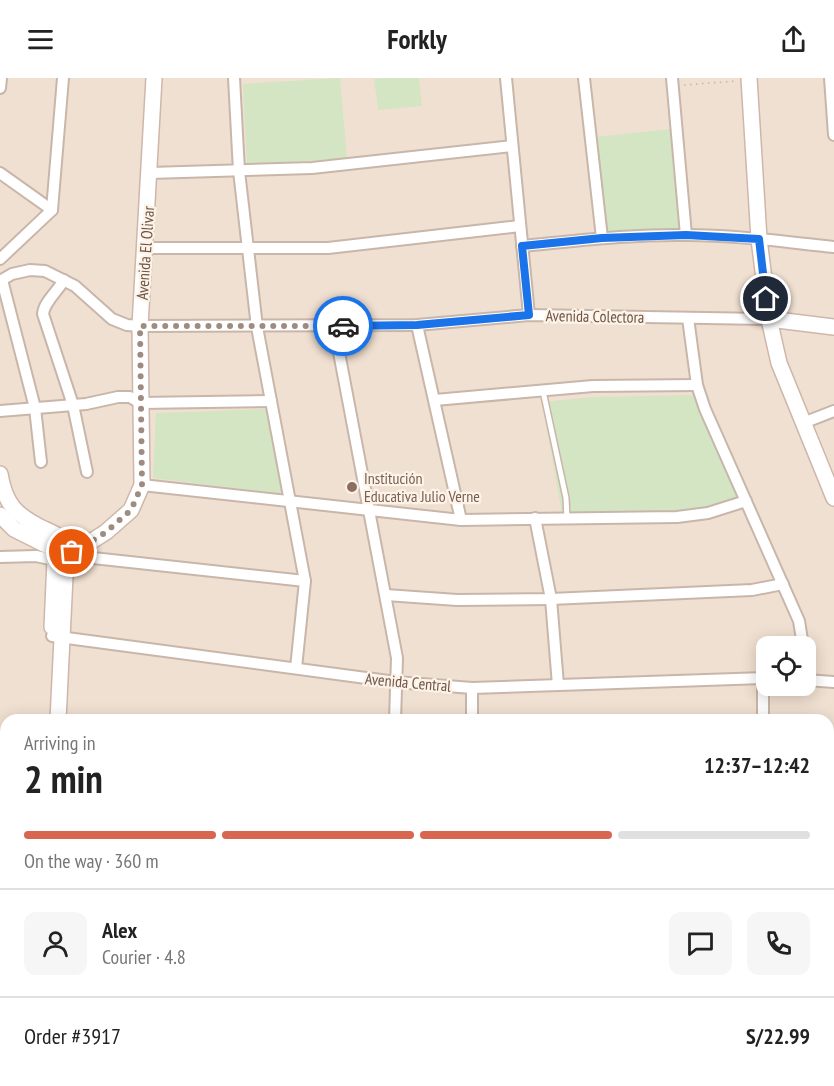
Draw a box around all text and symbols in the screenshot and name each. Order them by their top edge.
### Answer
text: Forkly [387,22,447,56]
icon: menu [24,23,57,56]
icon: share [777,23,810,56]
street label: Avenida El Olivar [132,205,158,301]
pin [740,273,791,324]
icon: home [749,282,782,315]
courier [313,296,373,356]
street label: Avenida Colectora [545,305,645,327]
icon: car [327,310,360,343]
place label: Institución Educativa Julio Verne [364,468,480,506]
marker: Institución Educativa Julio Verne [345,480,359,494]
pin [46,526,97,577]
icon: bag [55,535,88,568]
map controls [756,636,816,696]
button: locate [756,636,816,696]
street label: Avenida Central [364,668,452,696]
text: Arriving in [24,730,96,756]
text: 12:37–12:42 [704,751,810,779]
text: 2 min [24,753,103,804]
text: On the way · 360 m [24,848,159,874]
button: person [24,912,87,975]
button: chat [669,912,732,975]
button: phone [747,912,810,975]
text: Alex [102,916,137,944]
text: Courier · 4.8 [102,944,186,970]
text: Order #3917 [24,1022,121,1050]
text: S/22.99 [746,1022,810,1050]

